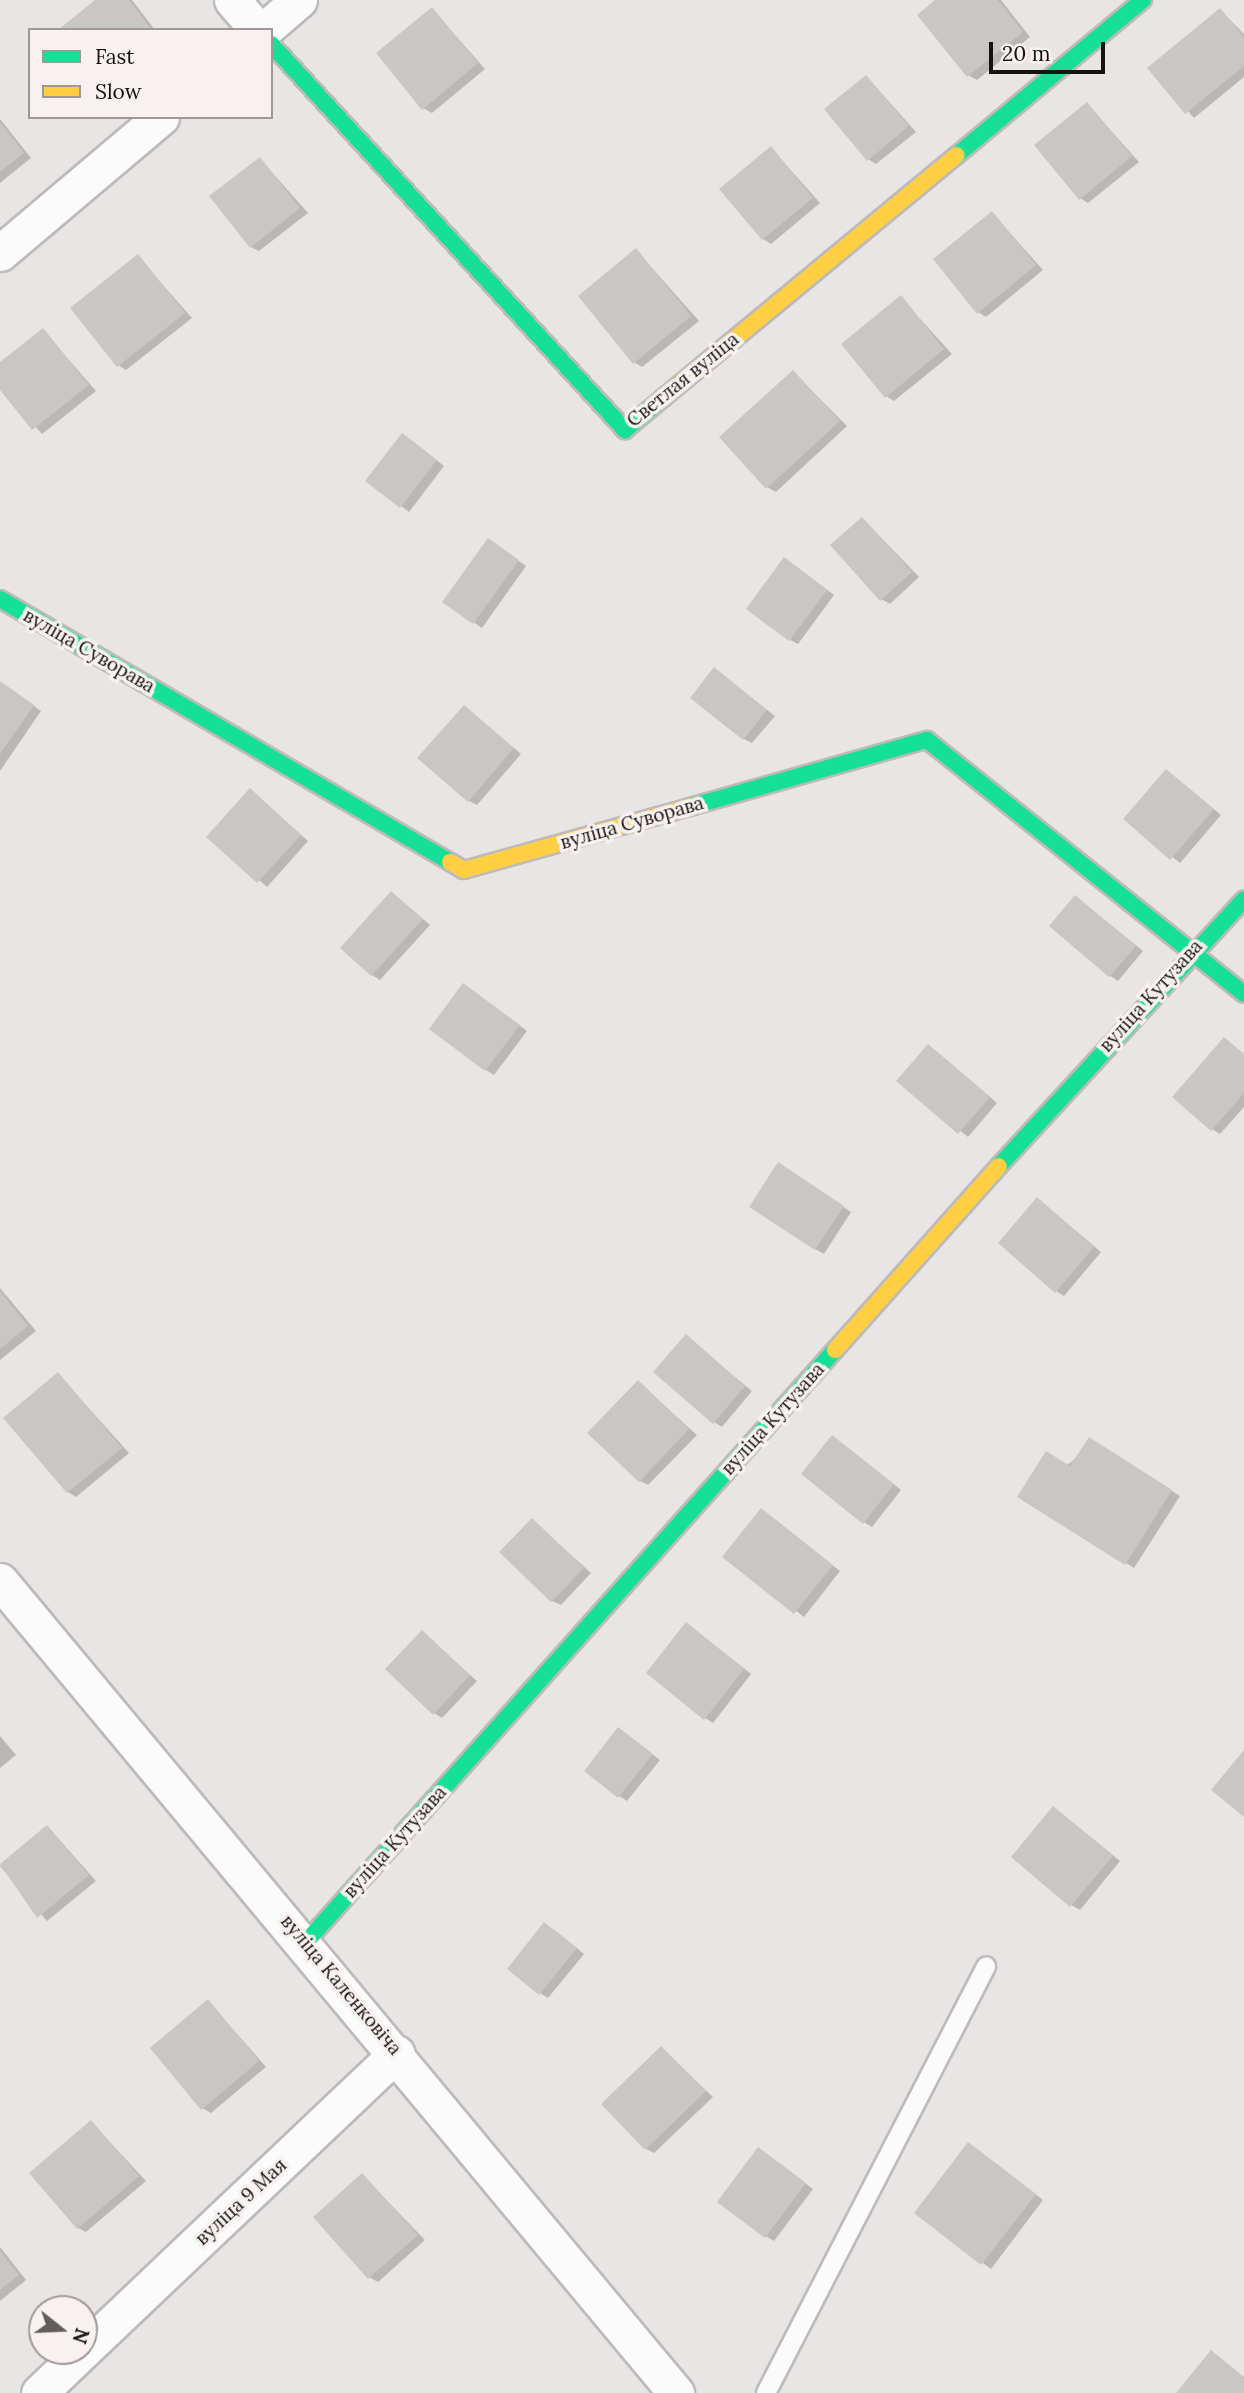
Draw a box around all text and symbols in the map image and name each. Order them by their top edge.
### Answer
legend [28,28,273,119]
scale bar [992,28,1108,72]
text: 20 m [1002,40,1051,67]
text: Fast [95,43,134,70]
text: Slow [95,78,142,105]
street label: Светлая вуліца [622,328,744,432]
street label: вуліца Суворава [19,604,159,698]
street label: вуліца Суворава [558,792,706,854]
street label: вуліца Кутузава [1095,935,1207,1057]
street label: вуліца Кутузава [717,1358,829,1480]
street label: вуліца Кутузава [339,1781,451,1903]
street label: вуліца Каленковіча [276,1910,406,2060]
street label: вуліца 9 Мая [191,2154,291,2250]
north arrow [28,2295,98,2365]
text: N [67,2325,95,2347]

